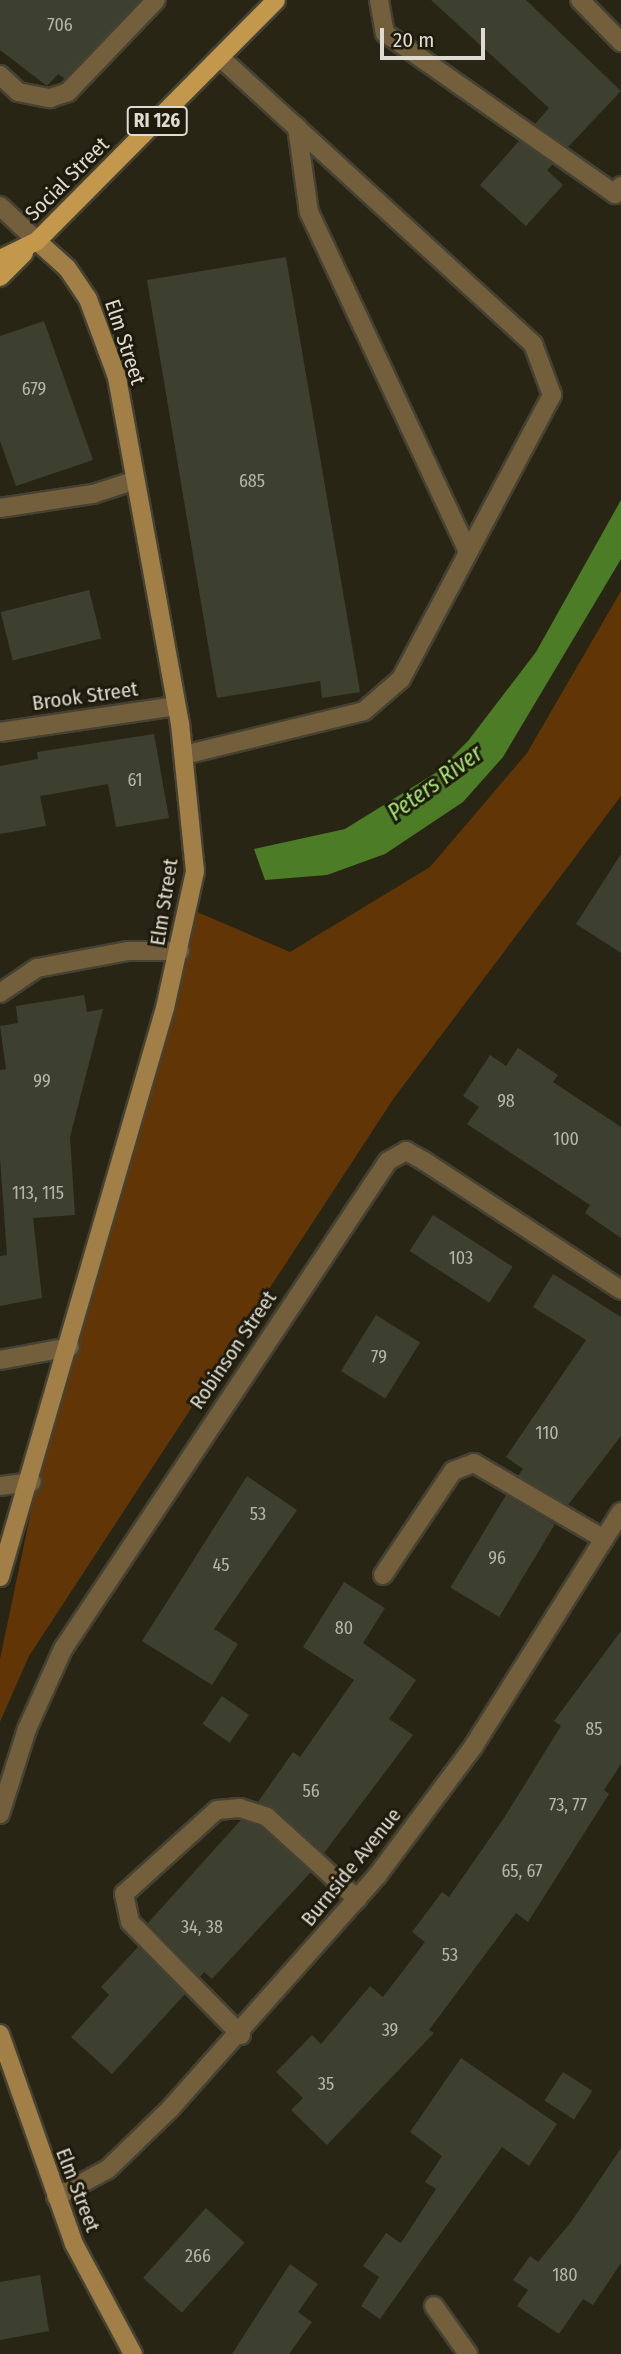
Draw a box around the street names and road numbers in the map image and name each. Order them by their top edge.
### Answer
road number: RI 126 [125,105,188,136]
street label: Social Street [20,132,114,226]
street label: Elm Street [99,296,151,388]
street label: Brook Street [30,676,140,716]
street label: Elm Street [145,857,183,947]
street label: Robinson Street [184,1286,282,1414]
street label: Burnside Avenue [296,1803,406,1931]
street label: Elm Street [50,2144,106,2236]

